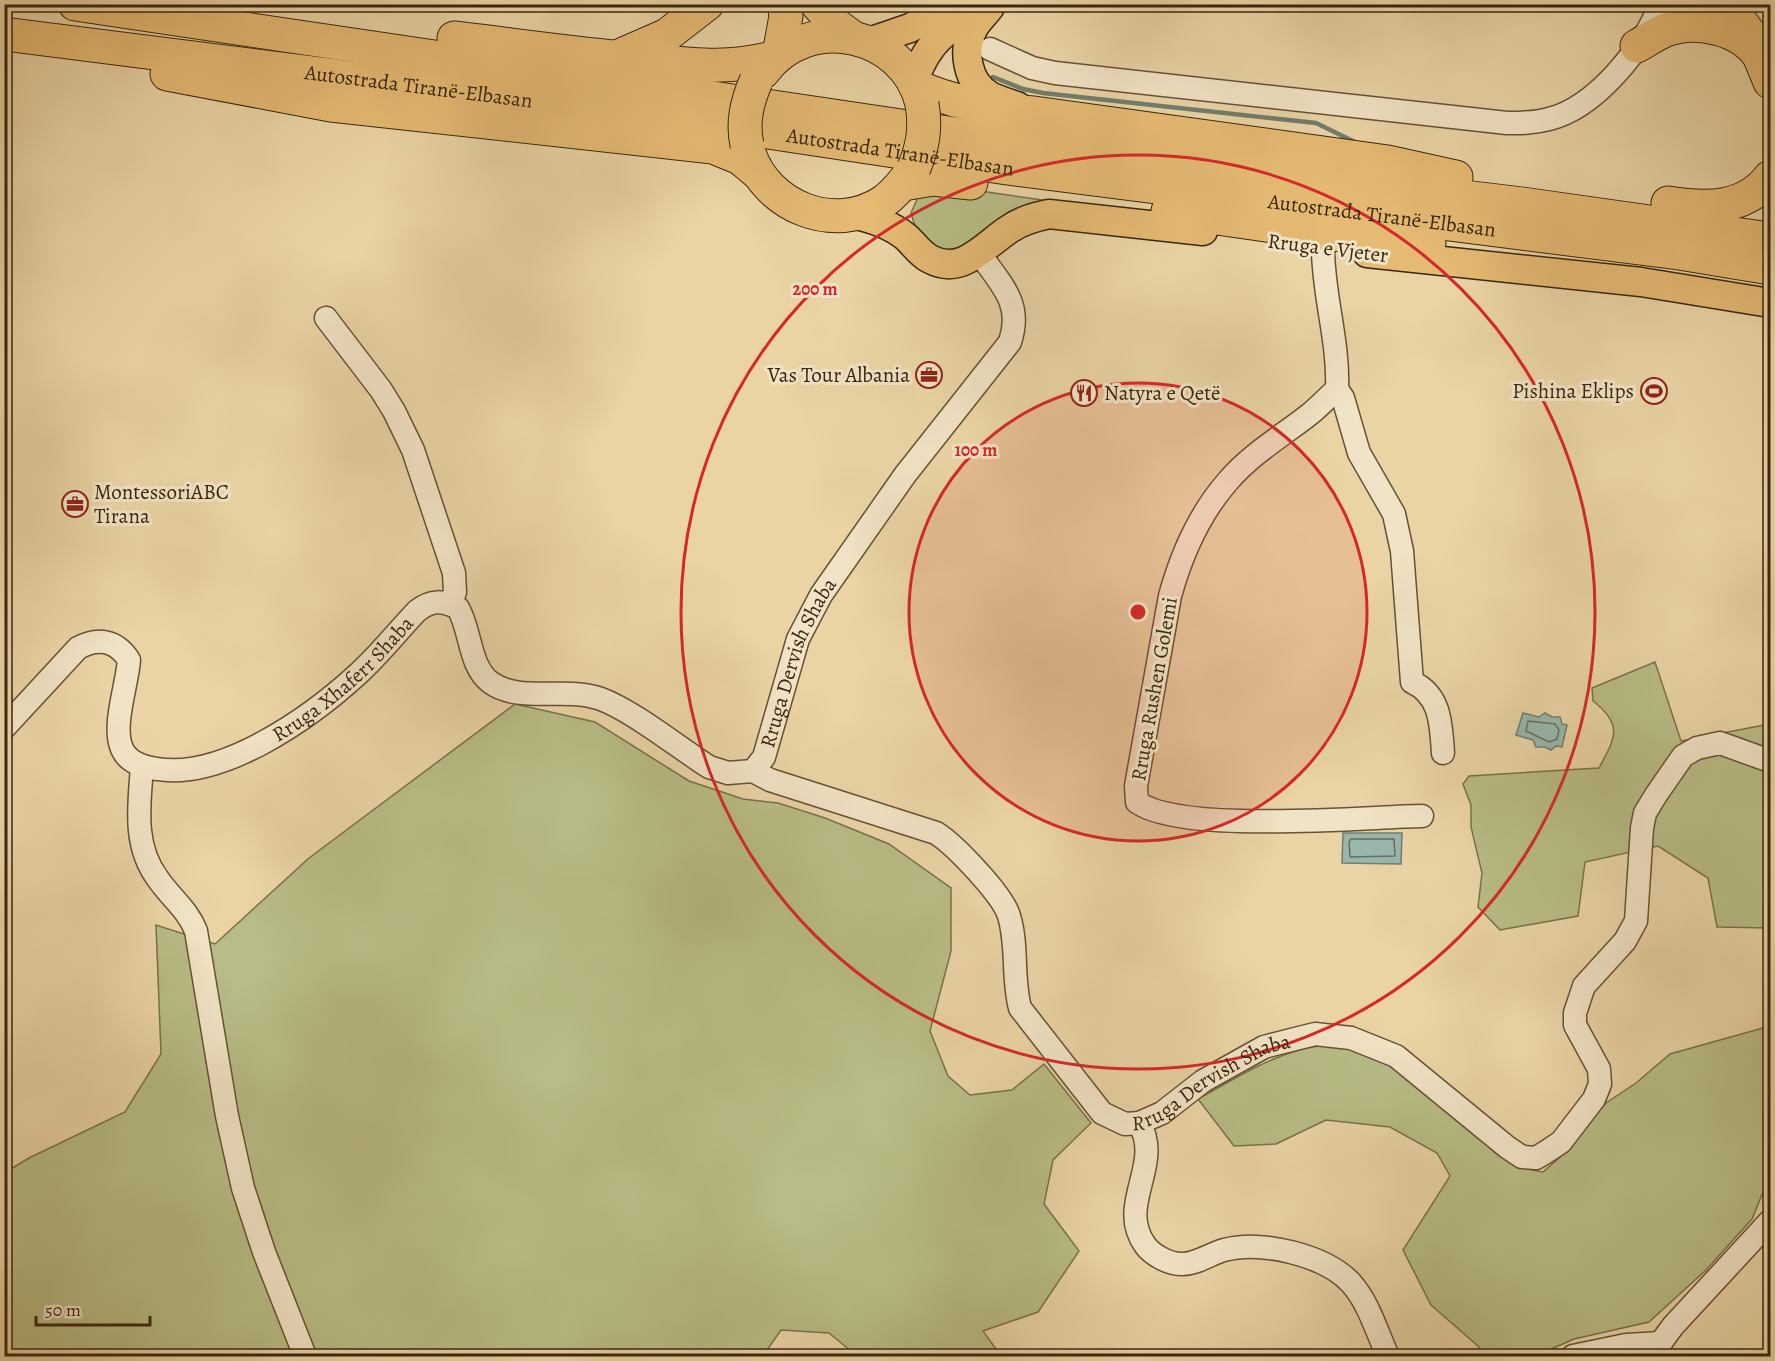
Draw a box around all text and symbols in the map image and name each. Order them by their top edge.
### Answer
street label: Autostrada Tiranë-Elbasan [302,58,534,115]
street label: Autostrada Tiranë-Elbasan [784,121,1015,183]
street label: Autostrada Tiranë-Elbasan [1265,187,1498,244]
street label: Rruga e Vjeter [1266,227,1390,269]
text: 200 m [792,277,838,301]
office icon: Vas Tour Albania [914,360,944,390]
place label: Vas Tour Albania [767,361,910,389]
sports icon: Pishina Eklips [1639,376,1669,406]
place label: Pishina Eklips [1512,377,1634,405]
restaurant icon: Natyra e Qetë [1069,378,1099,408]
place label: Natyra e Qetë [1104,379,1221,407]
text: 100 m [955,438,997,462]
place label: MontessoriABC Tirana [94,478,229,530]
office icon: MontessoriABC Tirana [60,489,90,519]
street label: Rruga Dervish Shaba [753,572,843,751]
street label: Rruga Rushen Golemi [1124,595,1184,783]
centre of rings [1128,602,1148,622]
street label: Rruga Xhaferr Shaba [267,610,420,748]
street label: Rruga Dervish Shaba [1131,1027,1293,1137]
scale bar [36,1289,150,1327]
text: 50 m [45,1298,81,1322]

